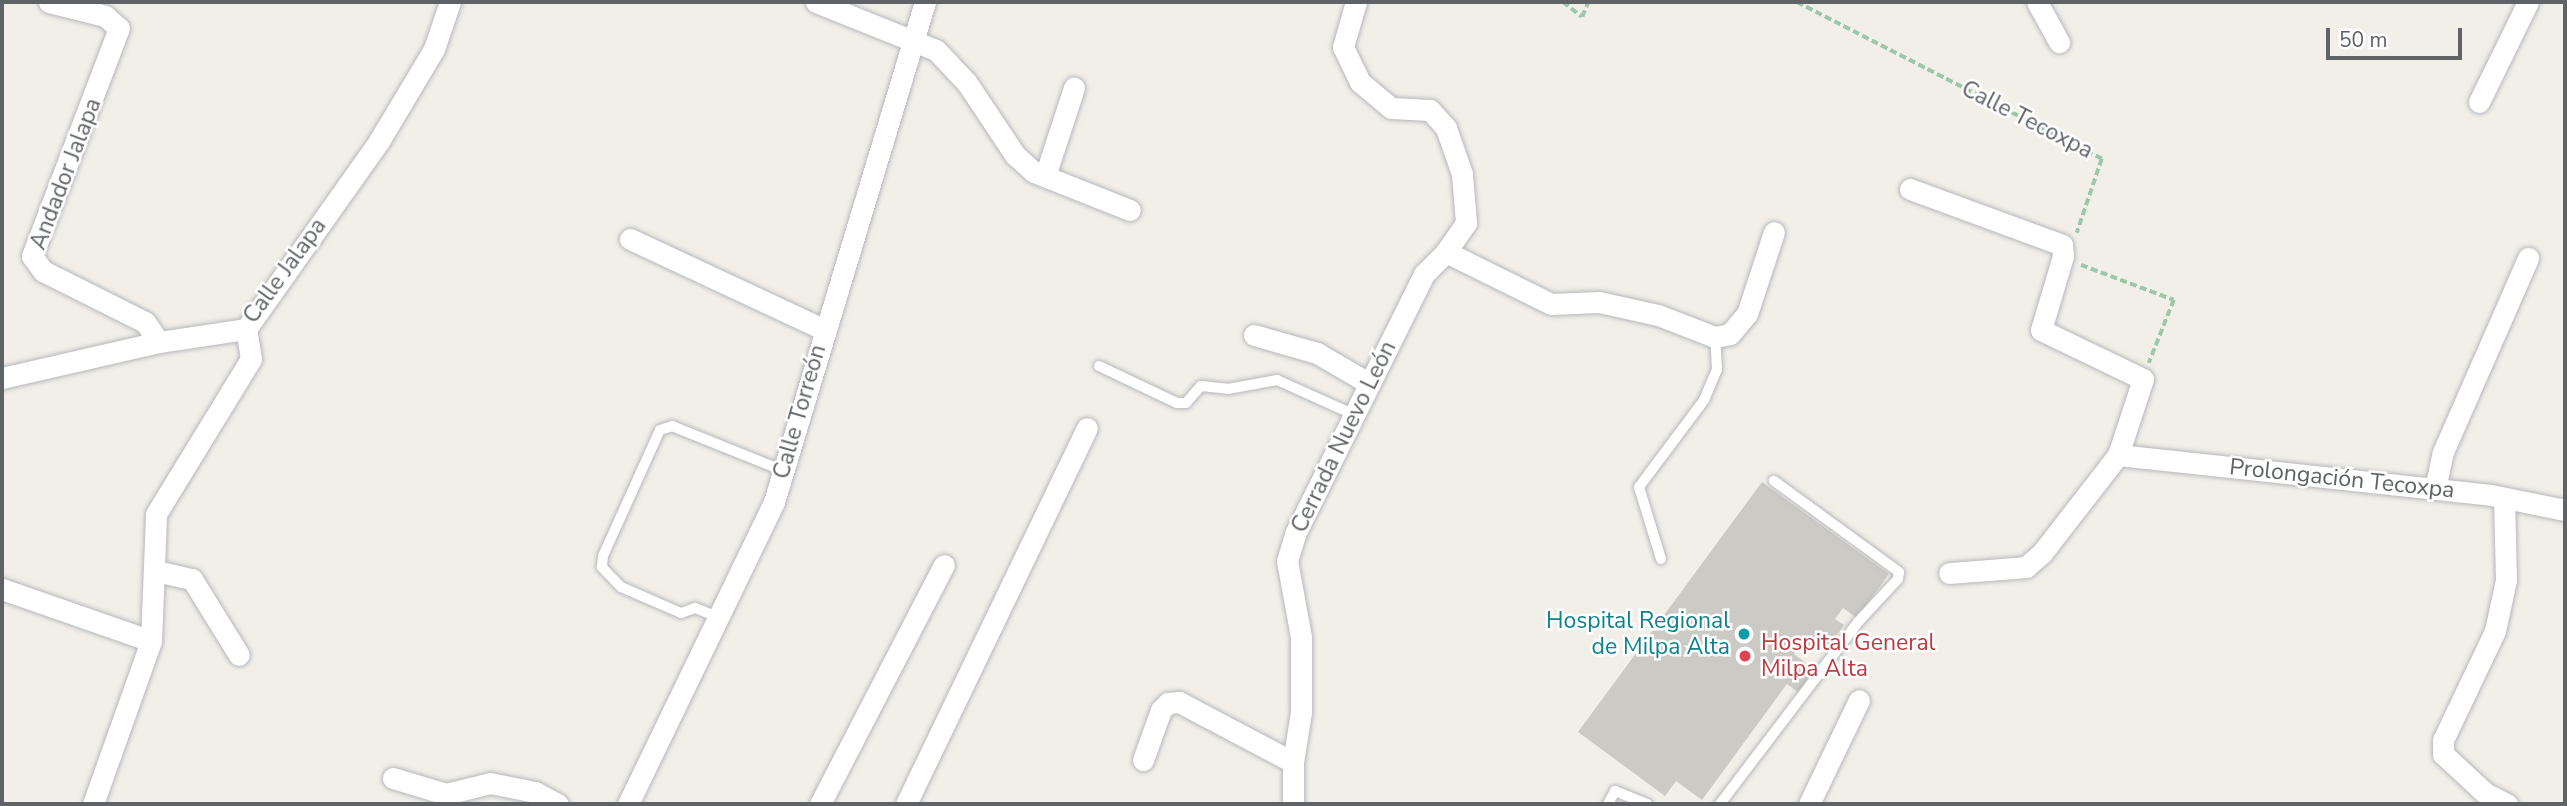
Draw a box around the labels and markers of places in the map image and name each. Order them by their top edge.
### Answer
place label: Hospital Regional de Milpa Alta [1546,607,1730,661]
marker: Hospital Regional de Milpa Alta [1736,626,1752,642]
place label: Hospital General Milpa Alta [1761,629,1935,683]
marker: Hospital General Milpa Alta [1735,646,1755,666]

